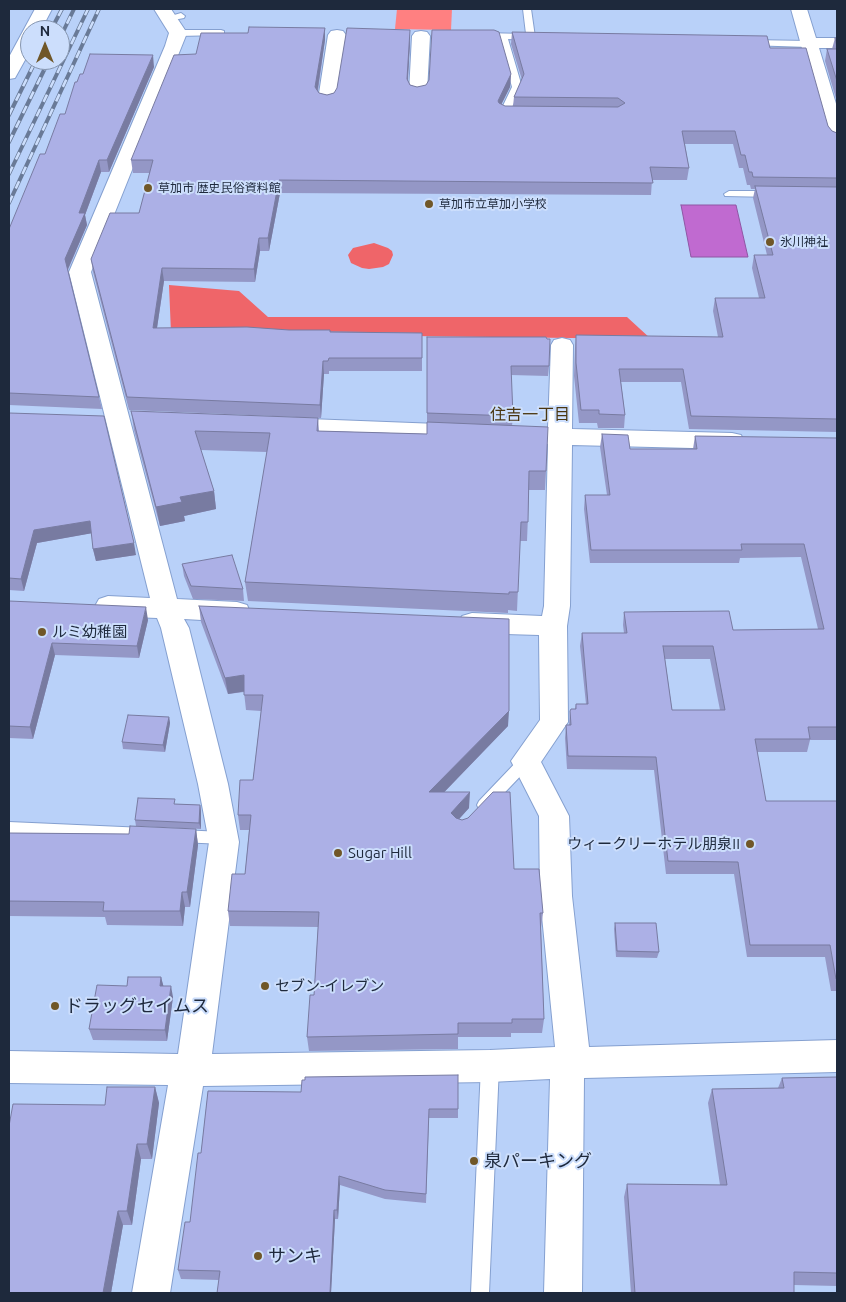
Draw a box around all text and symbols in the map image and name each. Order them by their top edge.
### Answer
north arrow [20,20,70,70]
text: N [40,23,50,39]
place label: 草加市 歴史民俗資料館 [158,181,281,195]
marker: 草加市 歴史民俗資料館 [142,182,154,194]
place label: 草加市立草加小学校 [439,197,547,211]
marker: 草加市立草加小学校 [423,198,435,210]
place label: 氷川神社 [780,235,828,249]
marker: 氷川神社 [764,236,776,248]
district label: 住吉一丁目 [490,405,570,425]
place label: ルミ幼稚園 [52,623,127,641]
marker: ルミ幼稚園 [36,626,48,638]
place label: ウィークリーホテル朋泉II [567,835,740,853]
marker: ウィークリーホテル朋泉II [744,838,756,850]
place label: Sugar Hill [348,844,412,862]
marker: Sugar Hill [332,847,344,859]
place label: セブン-イレブン [275,977,384,995]
marker: セブン-イレブン [259,980,271,992]
place label: ドラッグセイムス [65,995,209,1017]
marker: ドラッグセイムス [49,1000,61,1012]
place label: 泉パーキング [484,1150,592,1172]
marker: 泉パーキング [468,1155,480,1167]
place label: サンキ [268,1245,322,1267]
marker: サンキ [252,1250,264,1262]

